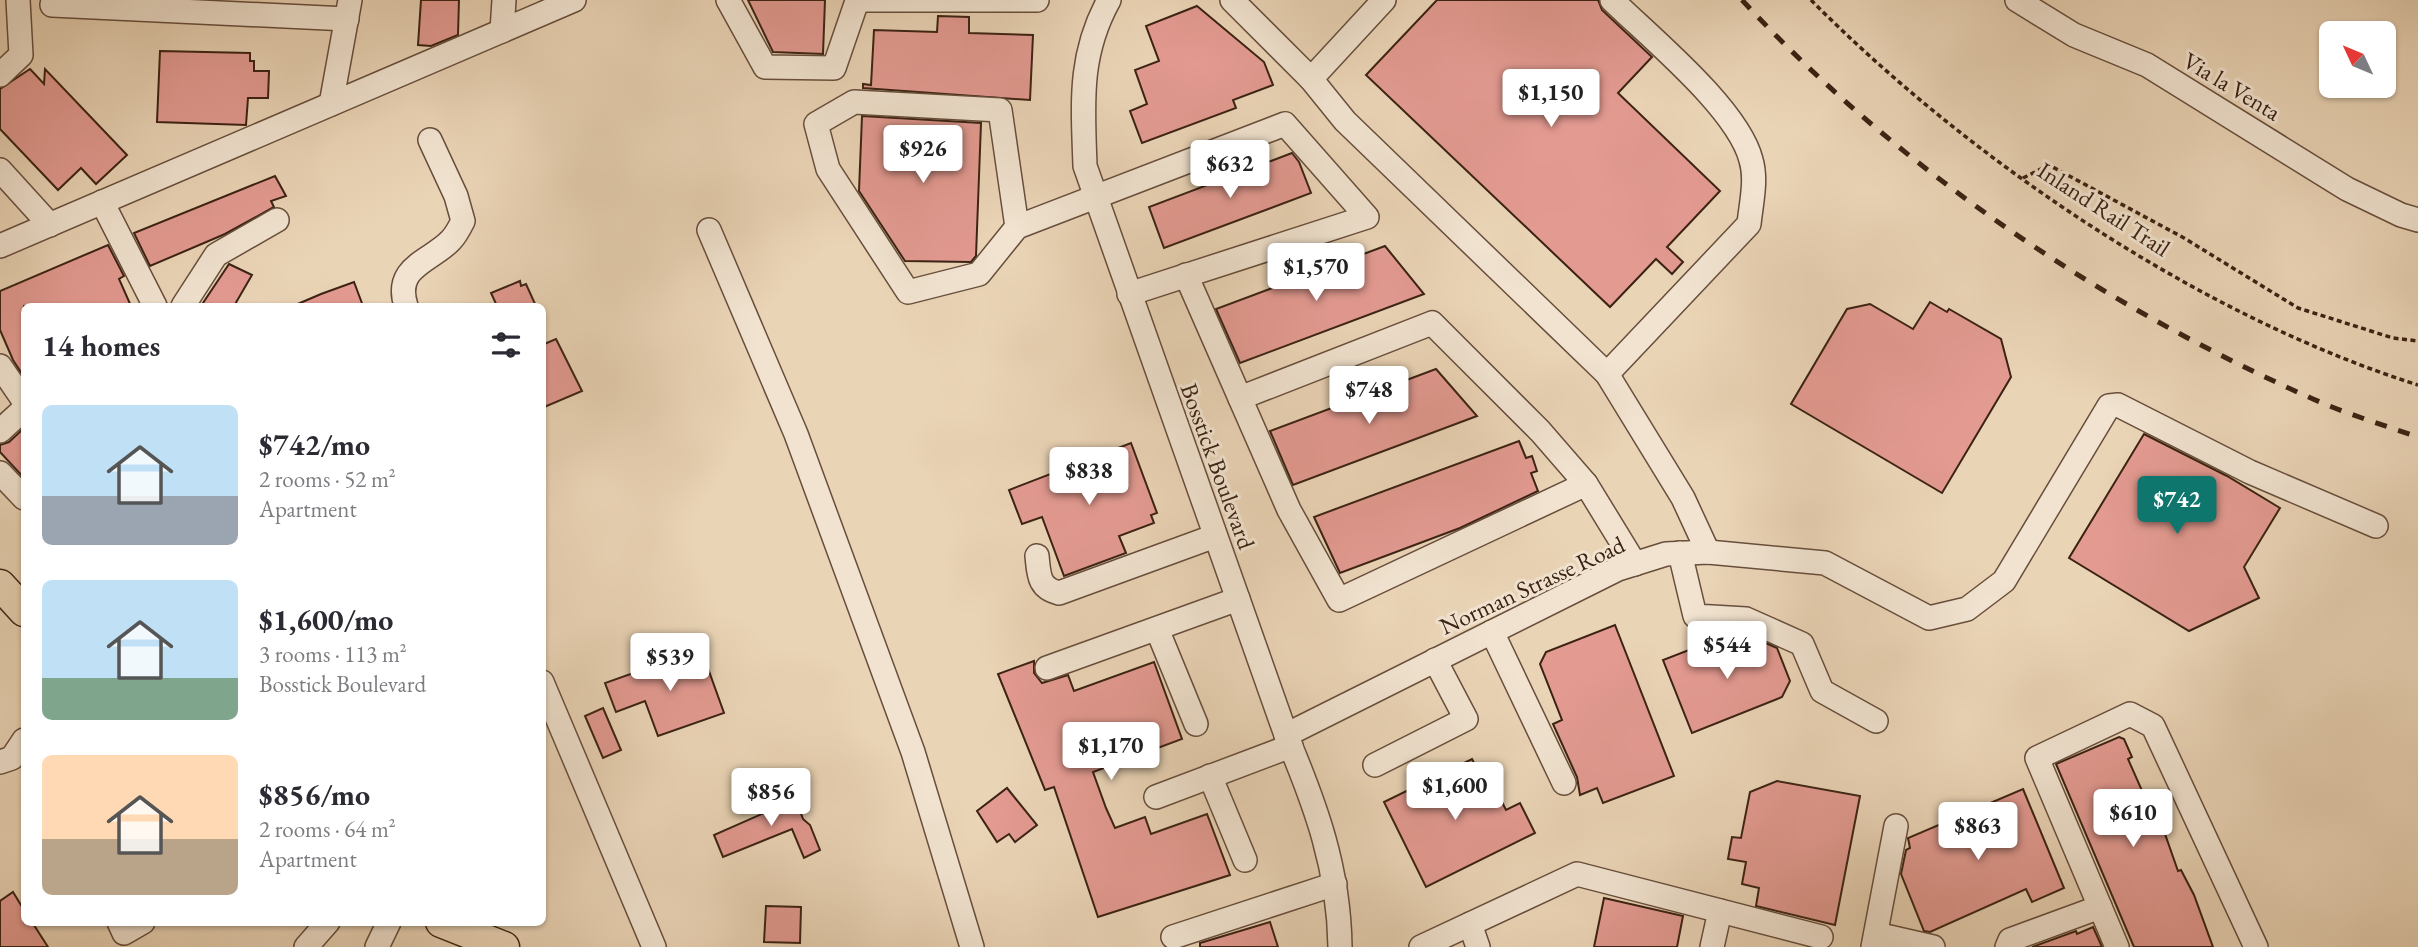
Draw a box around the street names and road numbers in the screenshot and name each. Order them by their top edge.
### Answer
street label: Via la Venta [2177,45,2287,128]
street label: Inland Rail Trail [2032,155,2176,263]
street label: Bosstick Boulevard [1174,379,1263,554]
street label: Norman Strasse Road [1434,528,1630,641]

